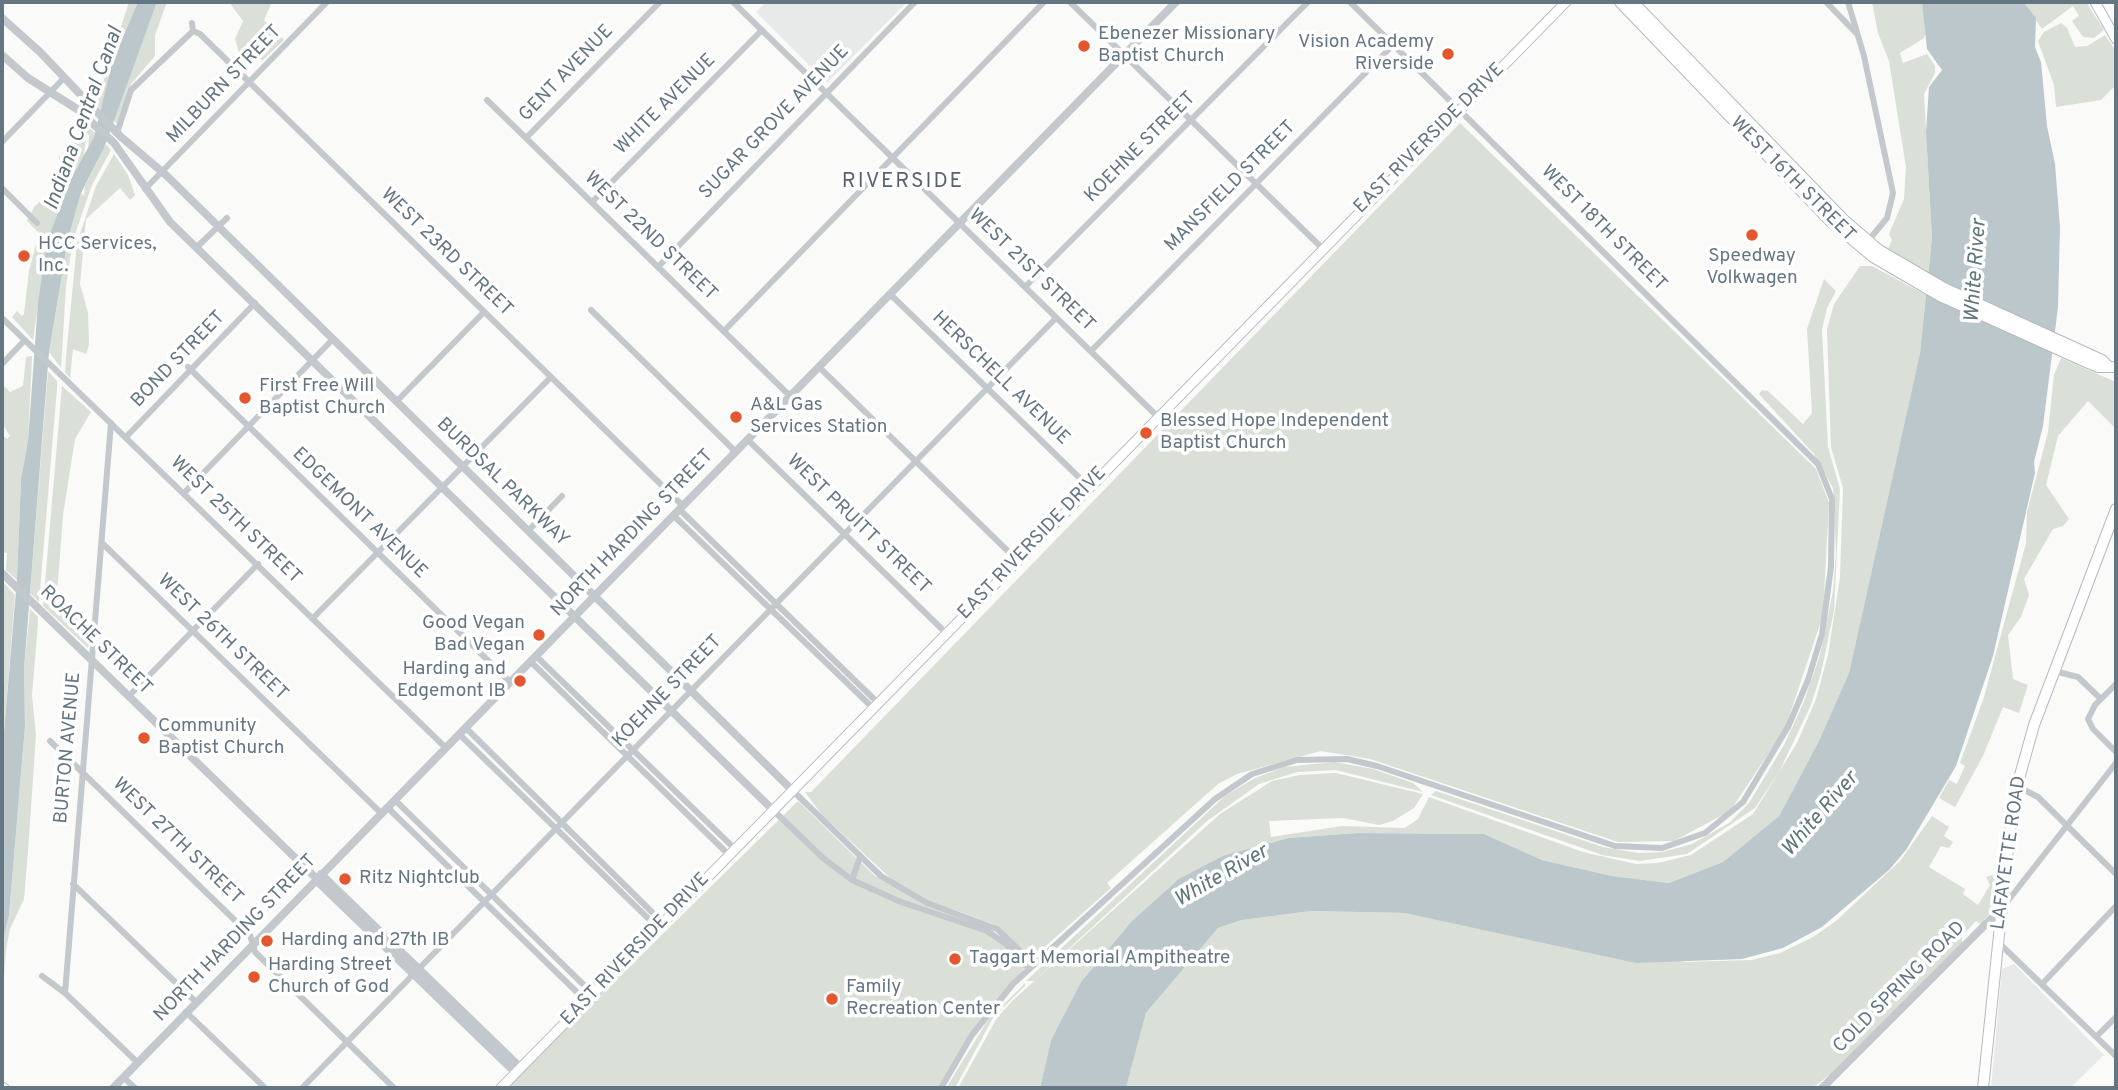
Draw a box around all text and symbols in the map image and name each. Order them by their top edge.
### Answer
street label: MILBURN STREET [163,21,287,149]
street label: GENT AVENUE [515,21,619,127]
water label: Indiana Central Canal [40,24,130,214]
place label: Ebenezer Missionary Baptist Church [1098,24,1275,68]
place label: Vision Academy Riverside [1298,32,1434,76]
marker: Ebenezer Missionary Baptist Church [1076,38,1092,54]
street label: SUGAR GROVE AVENUE [695,41,855,205]
marker: Vision Academy Riverside [1440,46,1456,62]
street label: WHITE AVENUE [611,50,721,160]
street label: EAST RIVERSIDE DRIVE [1350,59,1510,219]
street label: KOEHNE STREET [1081,88,1201,208]
street label: WEST 16TH STREET [1725,113,1859,247]
street label: MANSFIELD STREET [1161,117,1301,257]
street label: WEST 18TH STREET [1535,161,1671,297]
street label: WEST 22ND STREET [579,168,721,306]
district label: RIVERSIDE [843,170,963,196]
street label: WEST 23RD STREET [375,184,517,322]
street label: WEST 21ST STREET [963,205,1099,337]
water label: White River [1961,218,1993,324]
marker: Speedway Volkwagen [1744,227,1760,243]
place label: HCC Services, Inc. [38,234,157,278]
place label: Speedway Volkwagen [1706,246,1798,290]
marker: HCC Services, Inc. [16,248,32,264]
street label: BOND STREET [127,307,231,413]
street label: HERSCHELL AVENUE [926,307,1074,451]
place label: First Free Will Baptist Church [259,376,385,420]
marker: First Free Will Baptist Church [237,390,253,406]
place label: A&L Gas Services Station [750,395,887,439]
marker: A&L Gas Services Station [728,409,744,425]
place label: Blessed Hope Independent Baptist Church [1160,411,1389,455]
street label: BURDSAL PARKWAY [431,414,573,552]
marker: Blessed Hope Independent Baptist Church [1138,425,1154,441]
street label: EDGEMONT AVENUE [287,444,431,584]
street label: NORTH HARDING STREET [547,446,719,622]
street label: WEST PRUITT STREET [781,450,935,600]
street label: WEST 25TH STREET [165,452,305,590]
street label: EAST RIVERSIDE DRIVE [954,463,1112,625]
street label: WEST 26TH STREET [152,570,292,706]
street label: ROACHE STREET [34,582,156,700]
place label: Good Vegan Bad Vegan [422,613,525,657]
marker: Good Vegan Bad Vegan [531,627,547,643]
street label: KOEHNE STREET [609,631,727,753]
place label: Harding and Edgemont IB [397,659,506,703]
street label: BURTON AVENUE [51,671,87,825]
marker: Harding and Edgemont IB [512,673,528,689]
place label: Community Baptist Church [158,716,284,760]
marker: Community Baptist Church [136,730,152,746]
water label: White River [1777,768,1865,862]
street label: WEST 27TH STREET [107,774,247,910]
street label: LAFAYETTE ROAD [1988,775,2032,931]
water label: White River [1171,840,1273,914]
street label: NORTH HARDING STREET [150,851,322,1027]
place label: Ritz Nightclub [359,868,480,890]
street label: EAST RIVERSIDE DRIVE [557,869,715,1031]
marker: Ritz Nightclub [337,871,353,887]
street label: COLD SPRING ROAD [1829,917,1971,1059]
place label: Harding and 27th IB [281,930,449,952]
marker: Harding and 27th IB [259,933,275,949]
place label: Taggart Memorial Ampitheatre [969,948,1230,970]
marker: Taggart Memorial Ampitheatre [947,951,963,967]
place label: Harding Street Church of God [268,955,392,999]
marker: Harding Street Church of God [246,969,262,985]
place label: Family Recreation Center [846,977,1000,1021]
marker: Family Recreation Center [824,991,840,1007]

